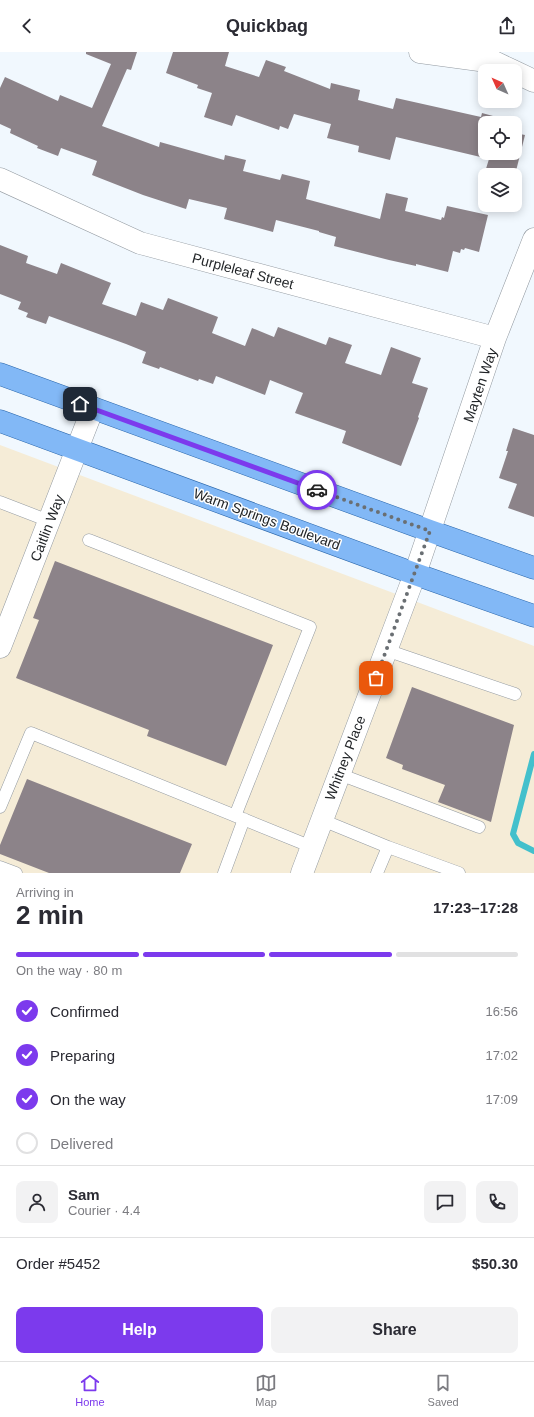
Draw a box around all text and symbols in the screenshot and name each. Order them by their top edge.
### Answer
icon: back [16,15,38,37]
icon: share [496,15,518,37]
text: Quickbag [226,16,308,36]
north arrow [478,64,522,108]
map controls [478,64,522,212]
button: locate [478,116,522,160]
button: layers [478,168,522,212]
street label: Purpleleaf Street [191,250,296,292]
street label: Mayten Way [460,346,500,424]
pin [63,387,97,421]
icon: home [69,393,91,415]
courier [297,470,337,510]
icon: car [306,479,328,501]
street label: Warm Springs Boulevard [191,485,343,553]
street label: Caitlin Way [27,492,67,564]
pin [359,661,393,695]
icon: bag [365,667,387,689]
street label: Whitney Place [321,713,369,803]
text: Arriving in [16,885,74,900]
text: 17:23–17:28 [433,899,518,916]
text: 2 min [16,900,84,930]
text: On the way · 80 m [16,963,122,978]
icon: check [16,1000,38,1022]
text: Confirmed [50,1003,119,1020]
text: 16:56 [485,1004,518,1019]
icon: check [16,1044,38,1066]
text: Preparing [50,1047,115,1064]
text: 17:02 [485,1048,518,1063]
icon: check [16,1088,38,1110]
text: On the way [50,1091,126,1108]
text: 17:09 [485,1092,518,1107]
text: Delivered [50,1135,113,1152]
button: person [16,1181,58,1223]
button: chat [424,1181,466,1223]
button: phone [476,1181,518,1223]
text: Sam [68,1186,100,1203]
text: Courier · 4.4 [68,1203,140,1218]
text: Order #5452 [16,1255,100,1272]
text: $50.30 [472,1255,518,1272]
button: Help [16,1307,263,1353]
button: Share [271,1307,518,1353]
tab: Home [75,1372,105,1408]
tab: Map [255,1372,277,1408]
tab: Saved [428,1372,459,1408]

